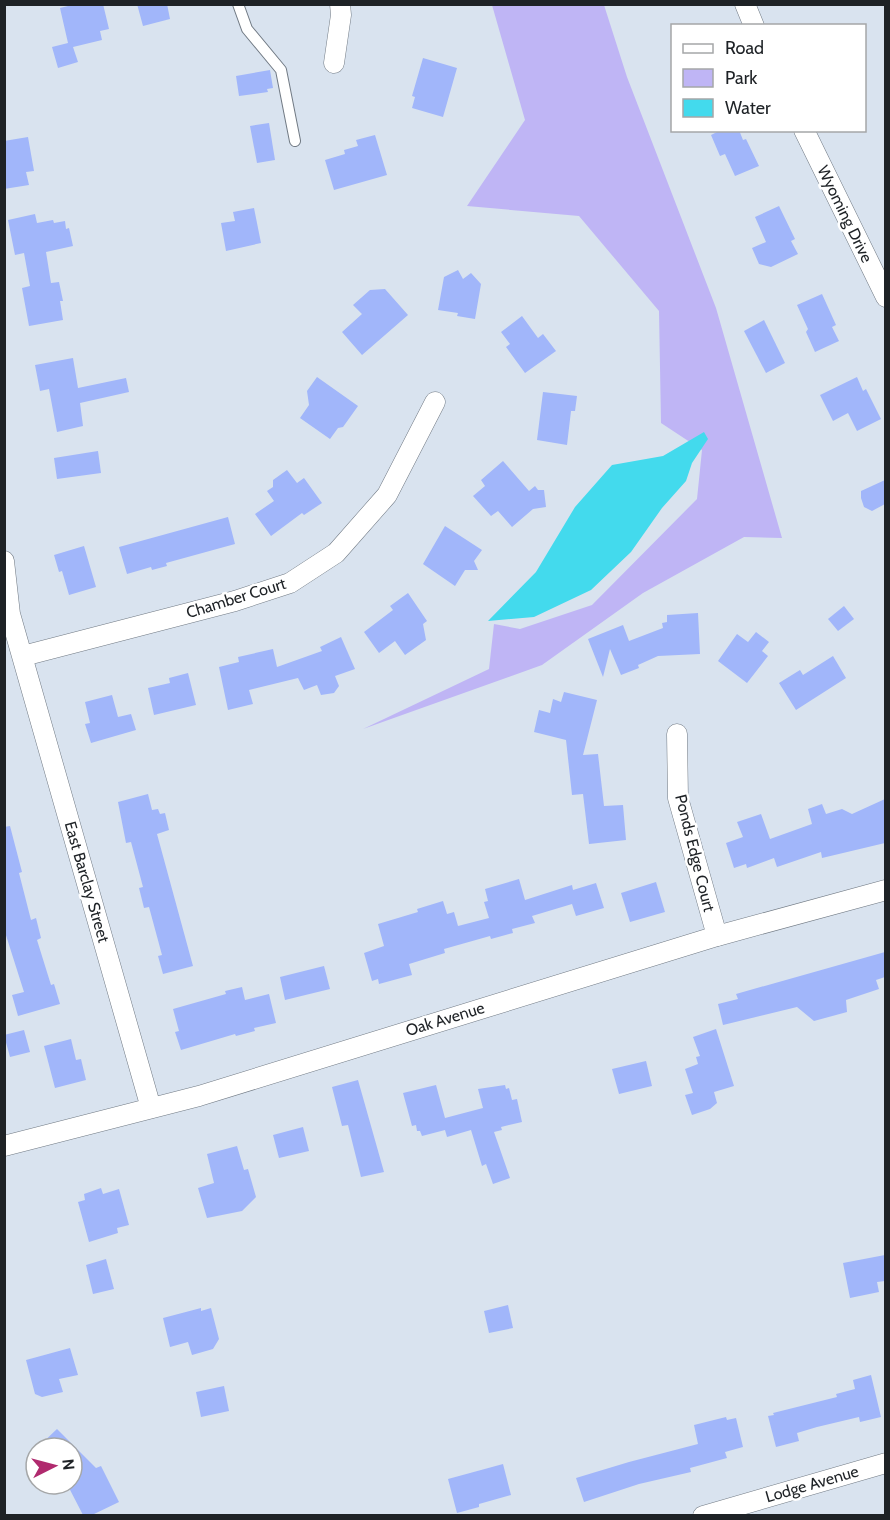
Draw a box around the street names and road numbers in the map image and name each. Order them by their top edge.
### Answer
street label: Wyoming Drive [813,162,877,266]
street label: Chamber Court [184,574,289,622]
street label: Ponds Edge Court [671,792,719,914]
street label: East Barclay Street [61,819,114,945]
street label: Oak Avenue [403,998,487,1040]
street label: Lodge Avenue [763,1462,861,1506]

